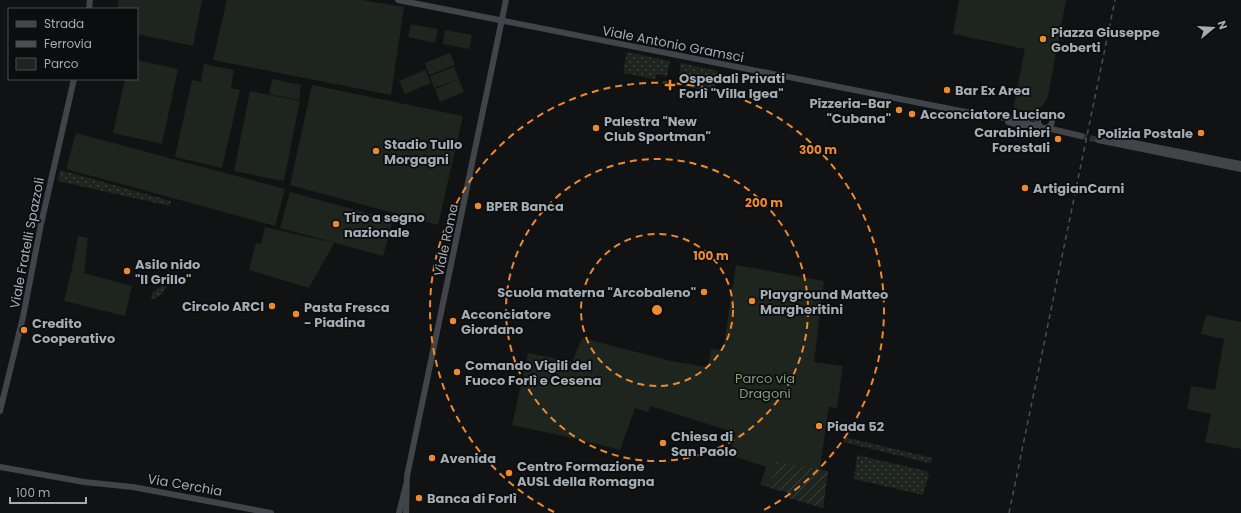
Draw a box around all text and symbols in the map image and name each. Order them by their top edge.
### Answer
legend [8,8,138,80]
north arrow [1193,8,1233,48]
text: Strada [44,15,84,32]
text: N [1214,18,1231,31]
street label: Viale Antonio Gramsci [601,21,745,67]
place label: Piazza Giuseppe Goberti [1051,23,1160,57]
marker: Piazza Giuseppe Goberti [1038,34,1048,44]
text: Ferrovia [44,35,92,52]
text: Parco [44,55,79,72]
place label: Ospedali Privati Forlì "Villa Igea" [679,69,785,103]
marker: Ospedali Privati Forlì "Villa Igea" [664,79,676,91]
place label: Bar Ex Area [955,81,1030,100]
marker: Bar Ex Area [942,85,952,95]
place label: Pizzeria-Bar "Cubana" [809,94,891,128]
marker: Pizzeria-Bar "Cubana" [894,105,904,115]
place label: Acconciatore Luciano [920,105,1065,124]
marker: Acconciatore Luciano [907,109,917,119]
place label: Palestra "New Club Sportman" [604,112,711,146]
marker: Palestra "New Club Sportman" [591,123,601,133]
place label: Carabinieri Forestali [974,123,1050,157]
place label: Polizia Postale [1097,124,1193,143]
marker: Polizia Postale [1196,128,1206,138]
marker: Carabinieri Forestali [1053,134,1063,144]
place label: Stadio Tullo Morgagni [384,135,462,169]
text: 300 m [799,141,837,158]
marker: Stadio Tullo Morgagni [371,146,381,156]
street label: Viale Fratelli Spazzoli [5,176,49,310]
place label: ArtigianCarni [1033,179,1125,198]
marker: ArtigianCarni [1020,183,1030,193]
text: 200 m [745,194,783,211]
place label: BPER Banca [486,197,564,216]
marker: BPER Banca [473,201,483,211]
street label: Viale Roma [429,202,463,278]
place label: Tiro a segno nazionale [344,208,425,242]
marker: Tiro a segno nazionale [331,219,341,229]
text: 100 m [693,247,729,264]
place label: Asilo nido "Il Grillo" [135,255,200,289]
marker: Asilo nido "Il Grillo" [122,266,132,276]
place label: Scuola materna "Arcobaleno" [497,283,696,302]
place label: Playground Matteo Margheritini [760,285,888,319]
marker: Scuola materna "Arcobaleno" [699,287,709,297]
marker: Playground Matteo Margheritini [747,296,757,306]
place label: Circolo ARCI [182,297,264,316]
place label: Pasta Fresca - Piadina [304,298,390,332]
marker: Circolo ARCI [267,301,277,311]
centre of rings [650,303,664,317]
place label: Acconciatore Giordano [461,305,551,339]
marker: Pasta Fresca - Piadina [291,309,301,319]
place label: Credito Cooperativo [32,314,115,348]
marker: Acconciatore Giordano [448,316,458,326]
marker: Credito Cooperativo [19,325,29,335]
place label: Comando Vigili del Fuoco Forlì e Cesena [465,356,601,390]
marker: Comando Vigili del Fuoco Forlì e Cesena [452,367,462,377]
park label: Parco via Dragoni [735,369,795,403]
place label: Piada 52 [827,417,885,436]
marker: Piada 52 [814,421,824,431]
place label: Chiesa di San Paolo [671,427,737,461]
marker: Chiesa di San Paolo [658,438,668,448]
place label: Avenida [440,449,496,468]
marker: Avenida [427,453,437,463]
place label: Centro Formazione AUSL della Romagna [517,457,655,491]
marker: Centro Formazione AUSL della Romagna [504,468,514,478]
street label: Via Cerchia [146,469,224,501]
scale bar [10,479,86,505]
text: 100 m [16,484,50,501]
place label: Banca di Forlì [427,489,517,508]
marker: Banca di Forlì [414,493,424,503]

